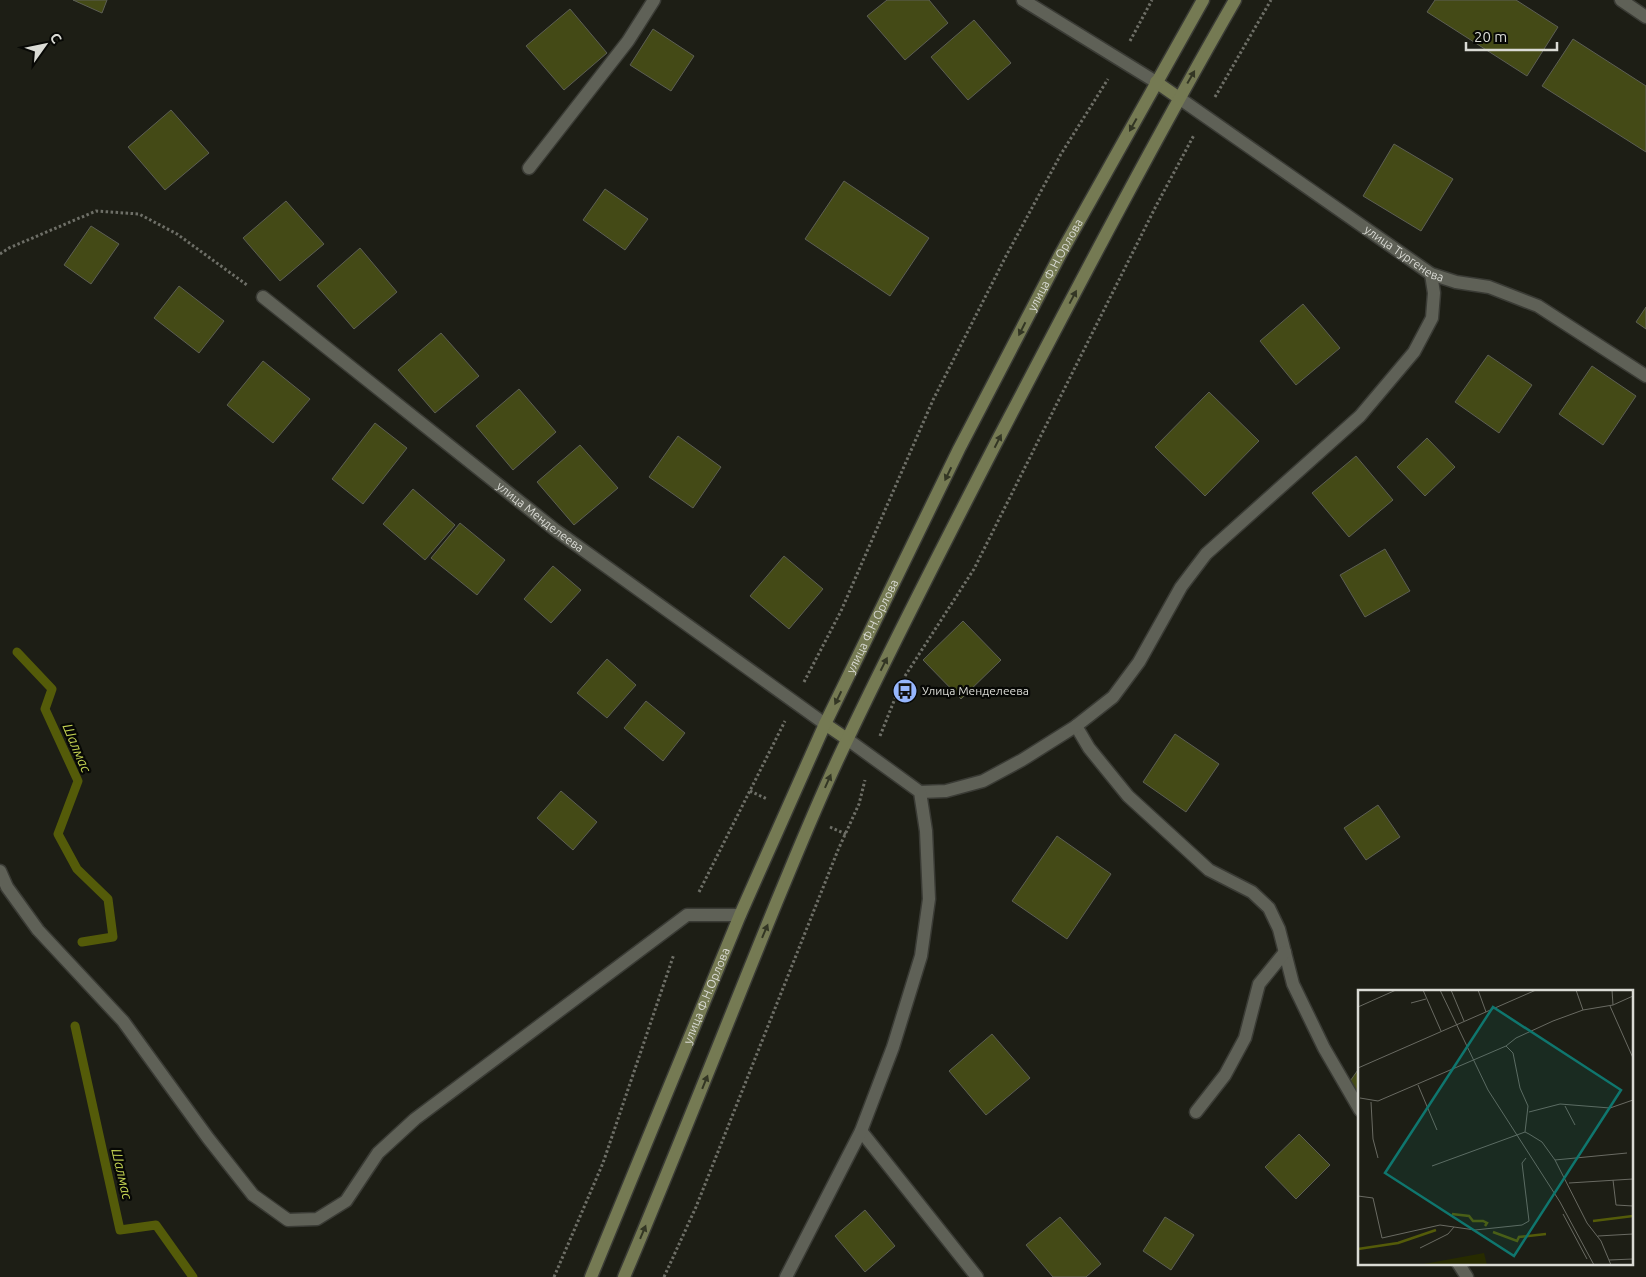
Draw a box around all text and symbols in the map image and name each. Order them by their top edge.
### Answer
north arrow [20,20,70,70]
scale bar [1466,20,1557,52]
text: 20 m [1474,28,1507,45]
text: С [47,30,65,46]
one-way arrow [1186,70,1195,84]
one-way arrow [1128,118,1137,131]
street label: улица Ф.Н.Орлова [1025,216,1085,313]
street label: улица Тургенева [1362,223,1446,284]
one-way arrow [1069,290,1077,305]
one-way arrow [1018,322,1026,336]
one-way arrow [994,434,1002,449]
one-way arrow [943,466,952,481]
street label: улица Менделеева [494,479,587,554]
street label: улица Ф.Н.Орлова [844,577,900,675]
one-way arrow [880,657,888,671]
bus stop icon: Улица Менделеева [892,678,918,704]
place label: Улица Менделеева [922,684,1029,697]
one-way arrow [834,691,842,705]
water label: Шалмас [59,721,95,775]
one-way arrow [825,774,833,788]
one-way arrow [762,924,770,938]
street label: улица Ф.Н.Орлова [681,946,732,1046]
inset map [1358,990,1634,1264]
one-way arrow [701,1074,709,1089]
water label: Шалмас [108,1147,136,1201]
one-way arrow [640,1225,648,1239]

